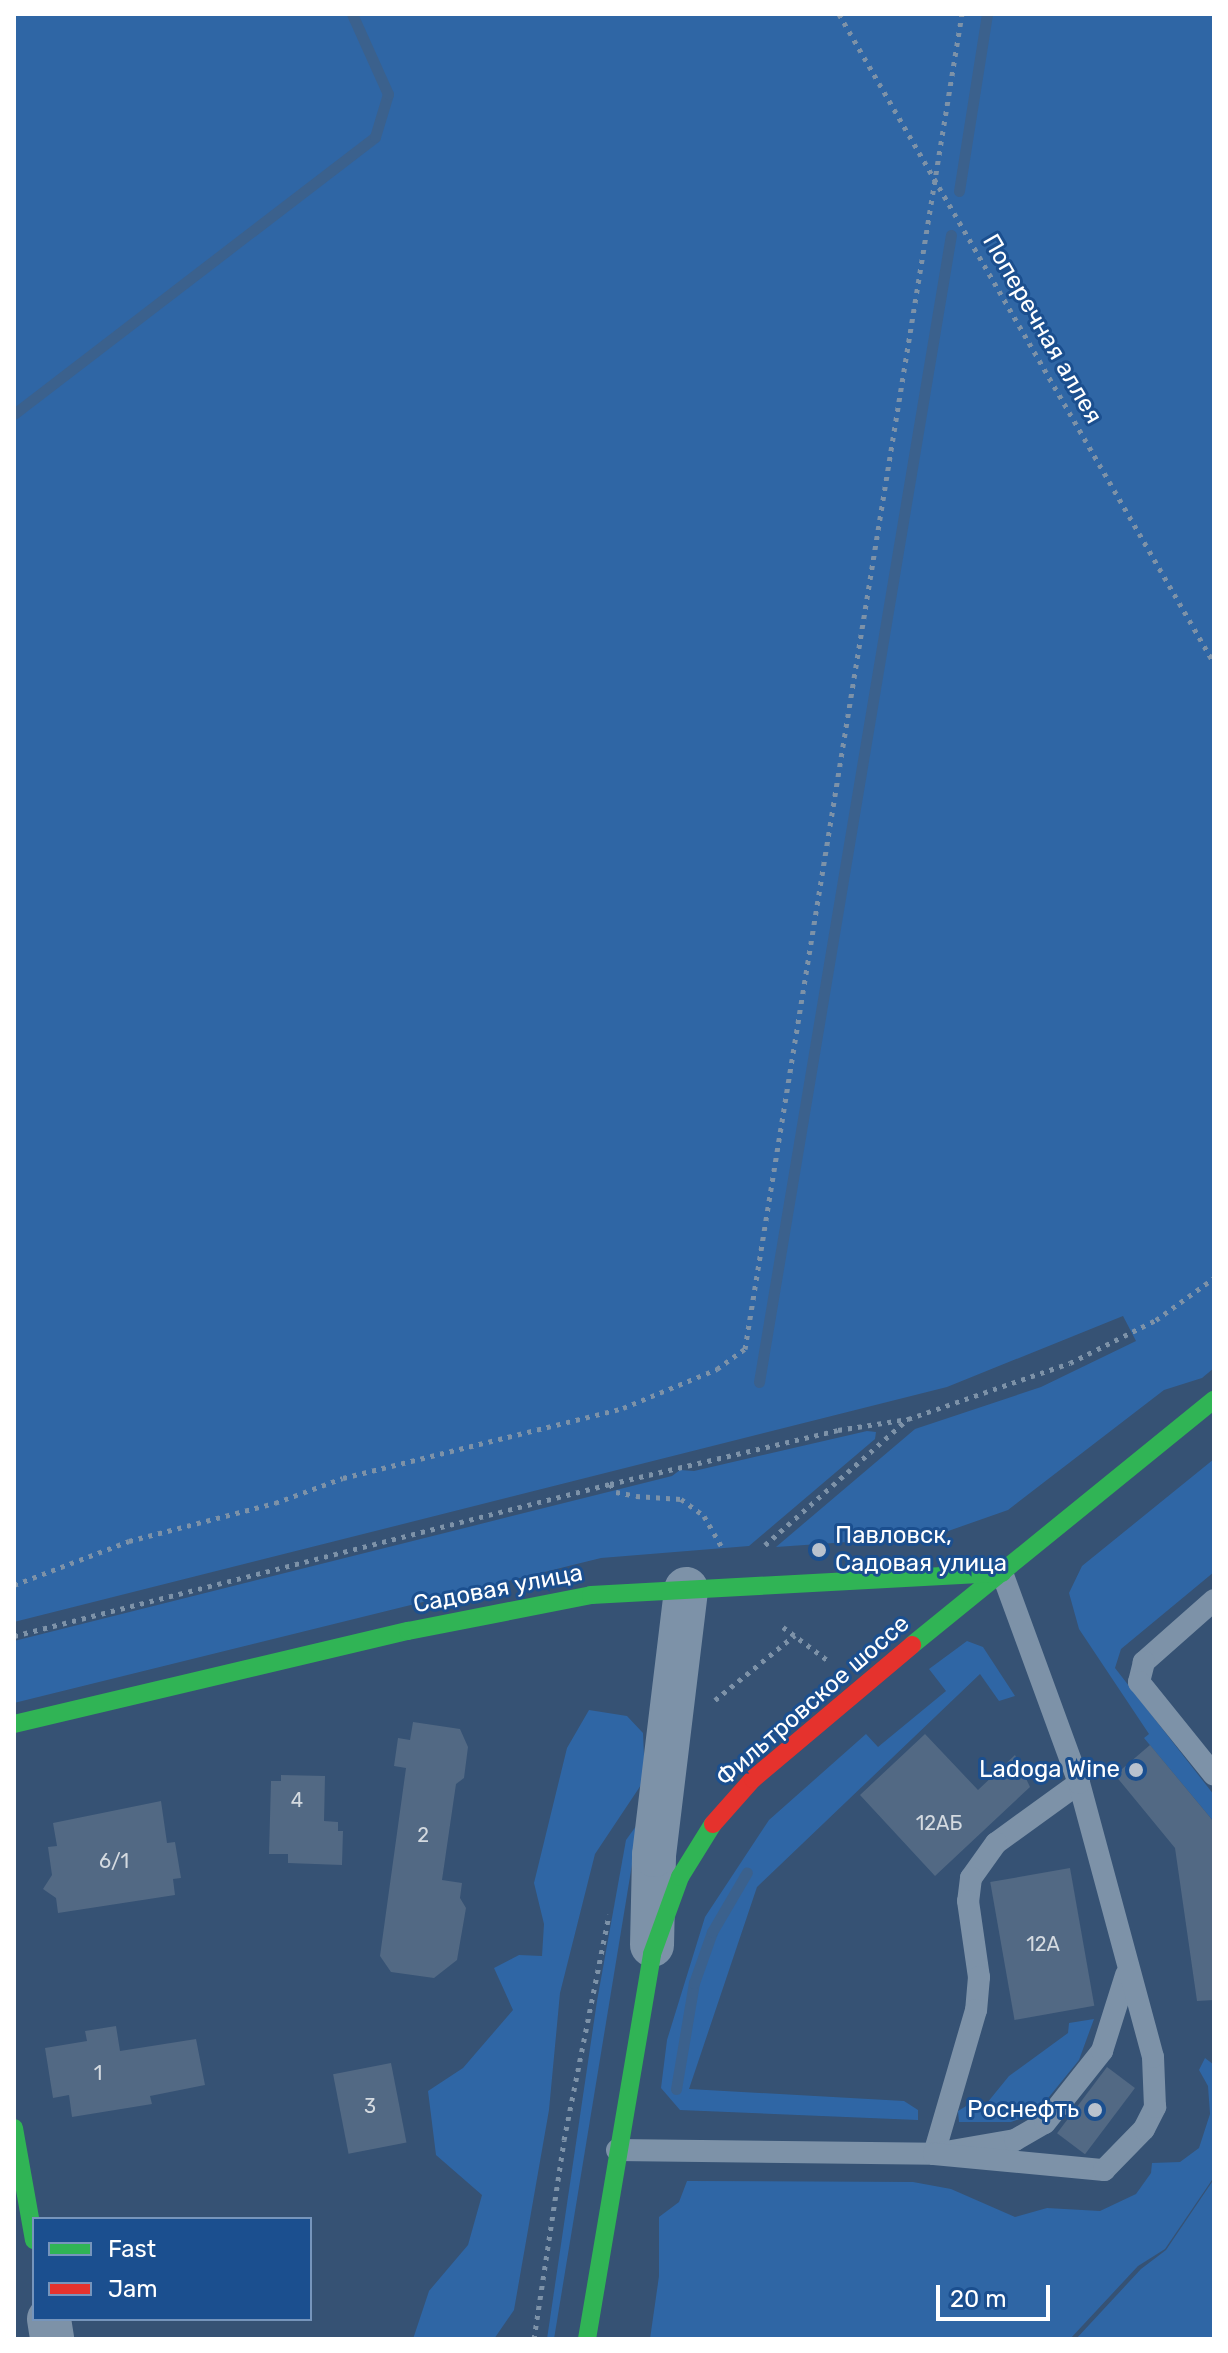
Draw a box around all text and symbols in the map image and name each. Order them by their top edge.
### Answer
street label: Поперечная аллея [976,229,1108,429]
place label: Павловск, Садовая улица [835,1522,1007,1578]
marker: Павловск, Садовая улица [810,1541,828,1559]
street label: Садовая улица [411,1558,585,1620]
street label: Фильтровское шоссе [711,1609,915,1793]
place label: Ladoga Wine [979,1756,1120,1784]
marker: Ladoga Wine [1127,1761,1145,1779]
house number: 4 [291,1788,303,1812]
house number: 12АБ [916,1811,962,1835]
house number: 2 [417,1823,429,1847]
house number: 6/1 [99,1849,129,1873]
house number: 12А [1026,1932,1060,1956]
house number: 1 [94,2061,102,2085]
house number: 3 [364,2094,376,2118]
place label: Роснефть [967,2096,1079,2124]
marker: Роснефть [1086,2101,1104,2119]
legend [32,2217,312,2321]
text: Fast [108,2235,156,2263]
scale bar [940,2269,1054,2319]
text: Jam [108,2275,158,2303]
text: 20 m [950,2285,1007,2313]

